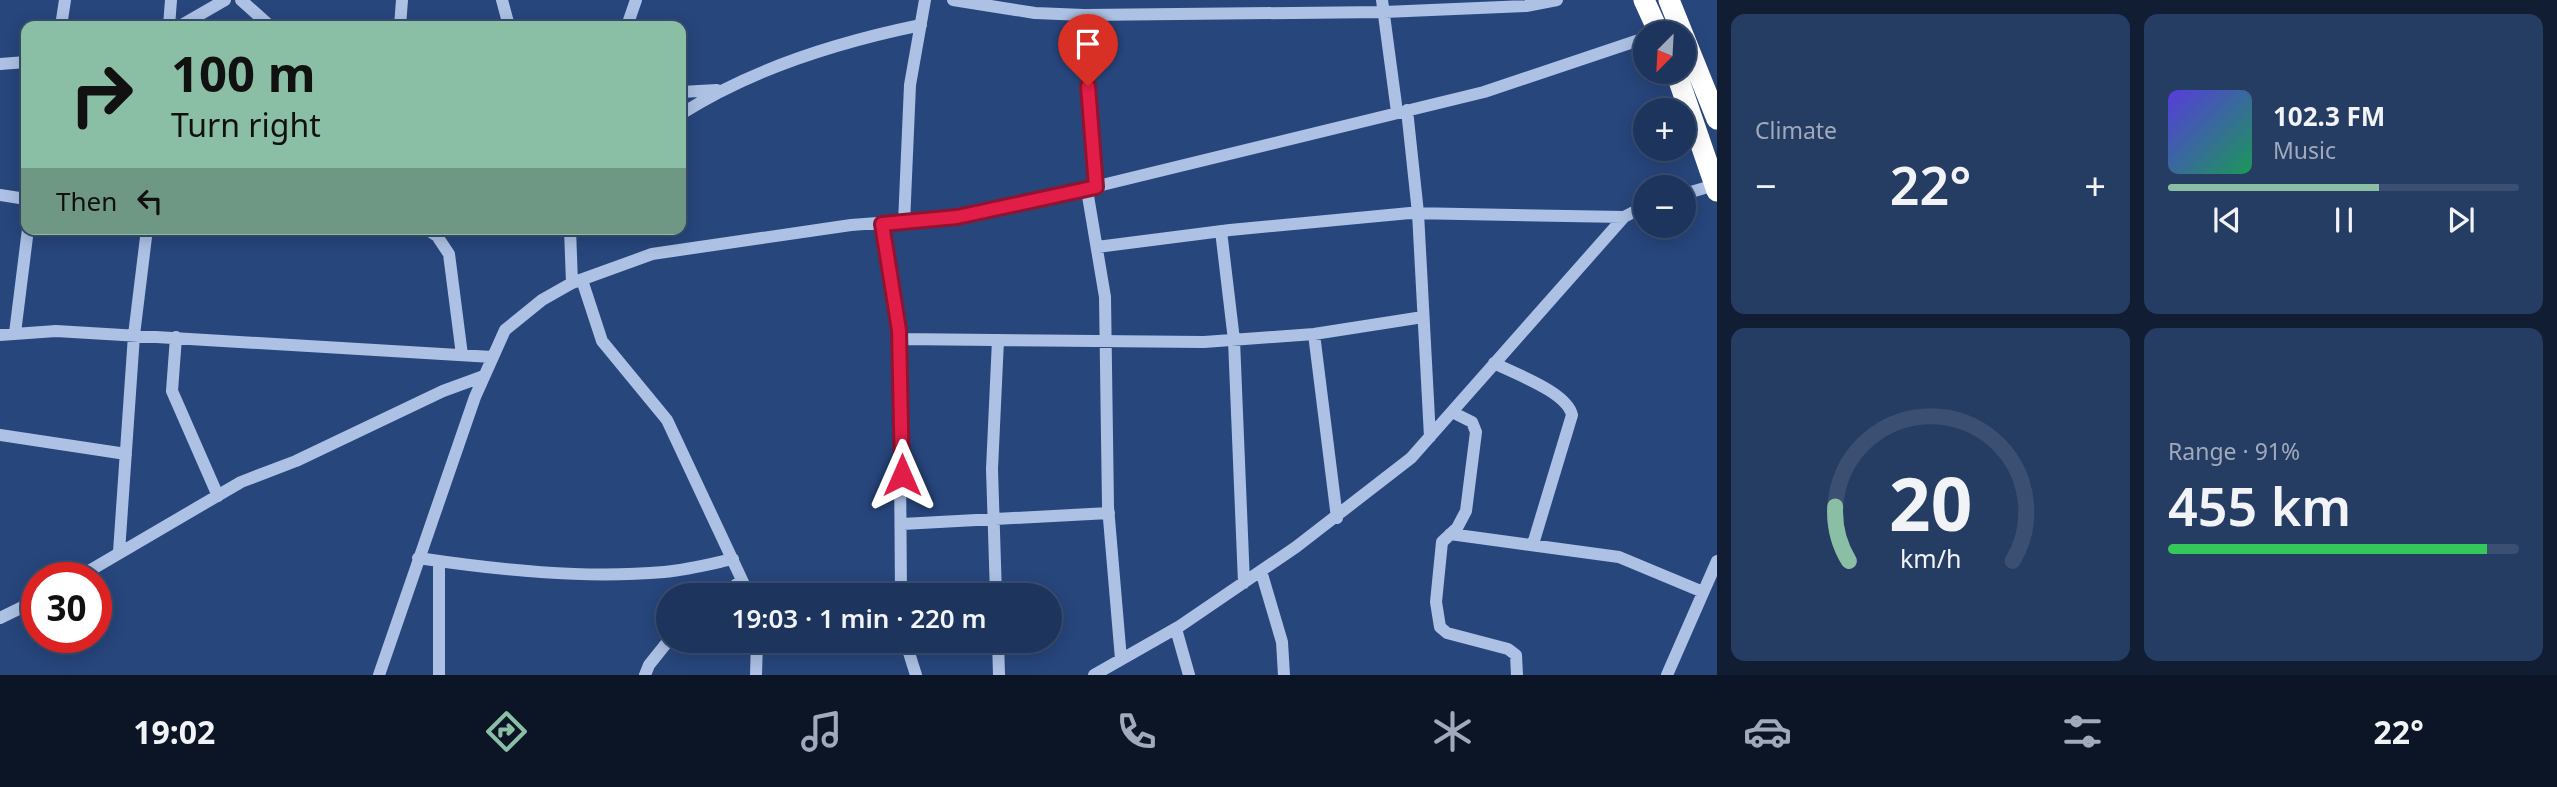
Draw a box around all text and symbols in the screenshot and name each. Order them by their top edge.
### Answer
pin [1058,14,1118,86]
north arrow [1633,21,1696,84]
map controls [1633,21,1696,238]
icon: arrive [1069,25,1107,63]
text: 100 m [171,40,316,106]
icon: right [56,49,147,140]
button: + [1633,98,1696,161]
text: 102.3 FM [2273,98,2385,134]
text: Turn right [171,103,321,146]
text: Climate [1755,114,1837,146]
text: Music [2273,134,2336,166]
text: 22° [1890,149,1971,220]
text: − [1755,159,1777,211]
text: + [2084,159,2106,211]
button: − [1633,175,1696,238]
icon: left [131,182,169,220]
text: Then [56,183,117,219]
icon: previous [2208,201,2246,239]
icon: pause [2325,201,2363,239]
icon: next [2442,201,2480,239]
text: Range · 91% [2168,435,2300,467]
position arrow [865,438,939,512]
text: 20 [1889,453,1972,552]
text: 455 km [2168,470,2351,541]
text: km/h [1900,540,1961,574]
speed limit sign: 30 [21,562,112,653]
text: 19:03 · 1 min · 220 m [732,600,986,636]
icon: directions [482,707,531,756]
icon: music [797,707,846,756]
icon: phone [1112,707,1161,756]
icon: climate [1428,707,1477,756]
icon: car [1743,707,1792,756]
icon: filters [2058,707,2107,756]
text: 19:02 [133,710,215,753]
text: 22° [2374,710,2424,753]

